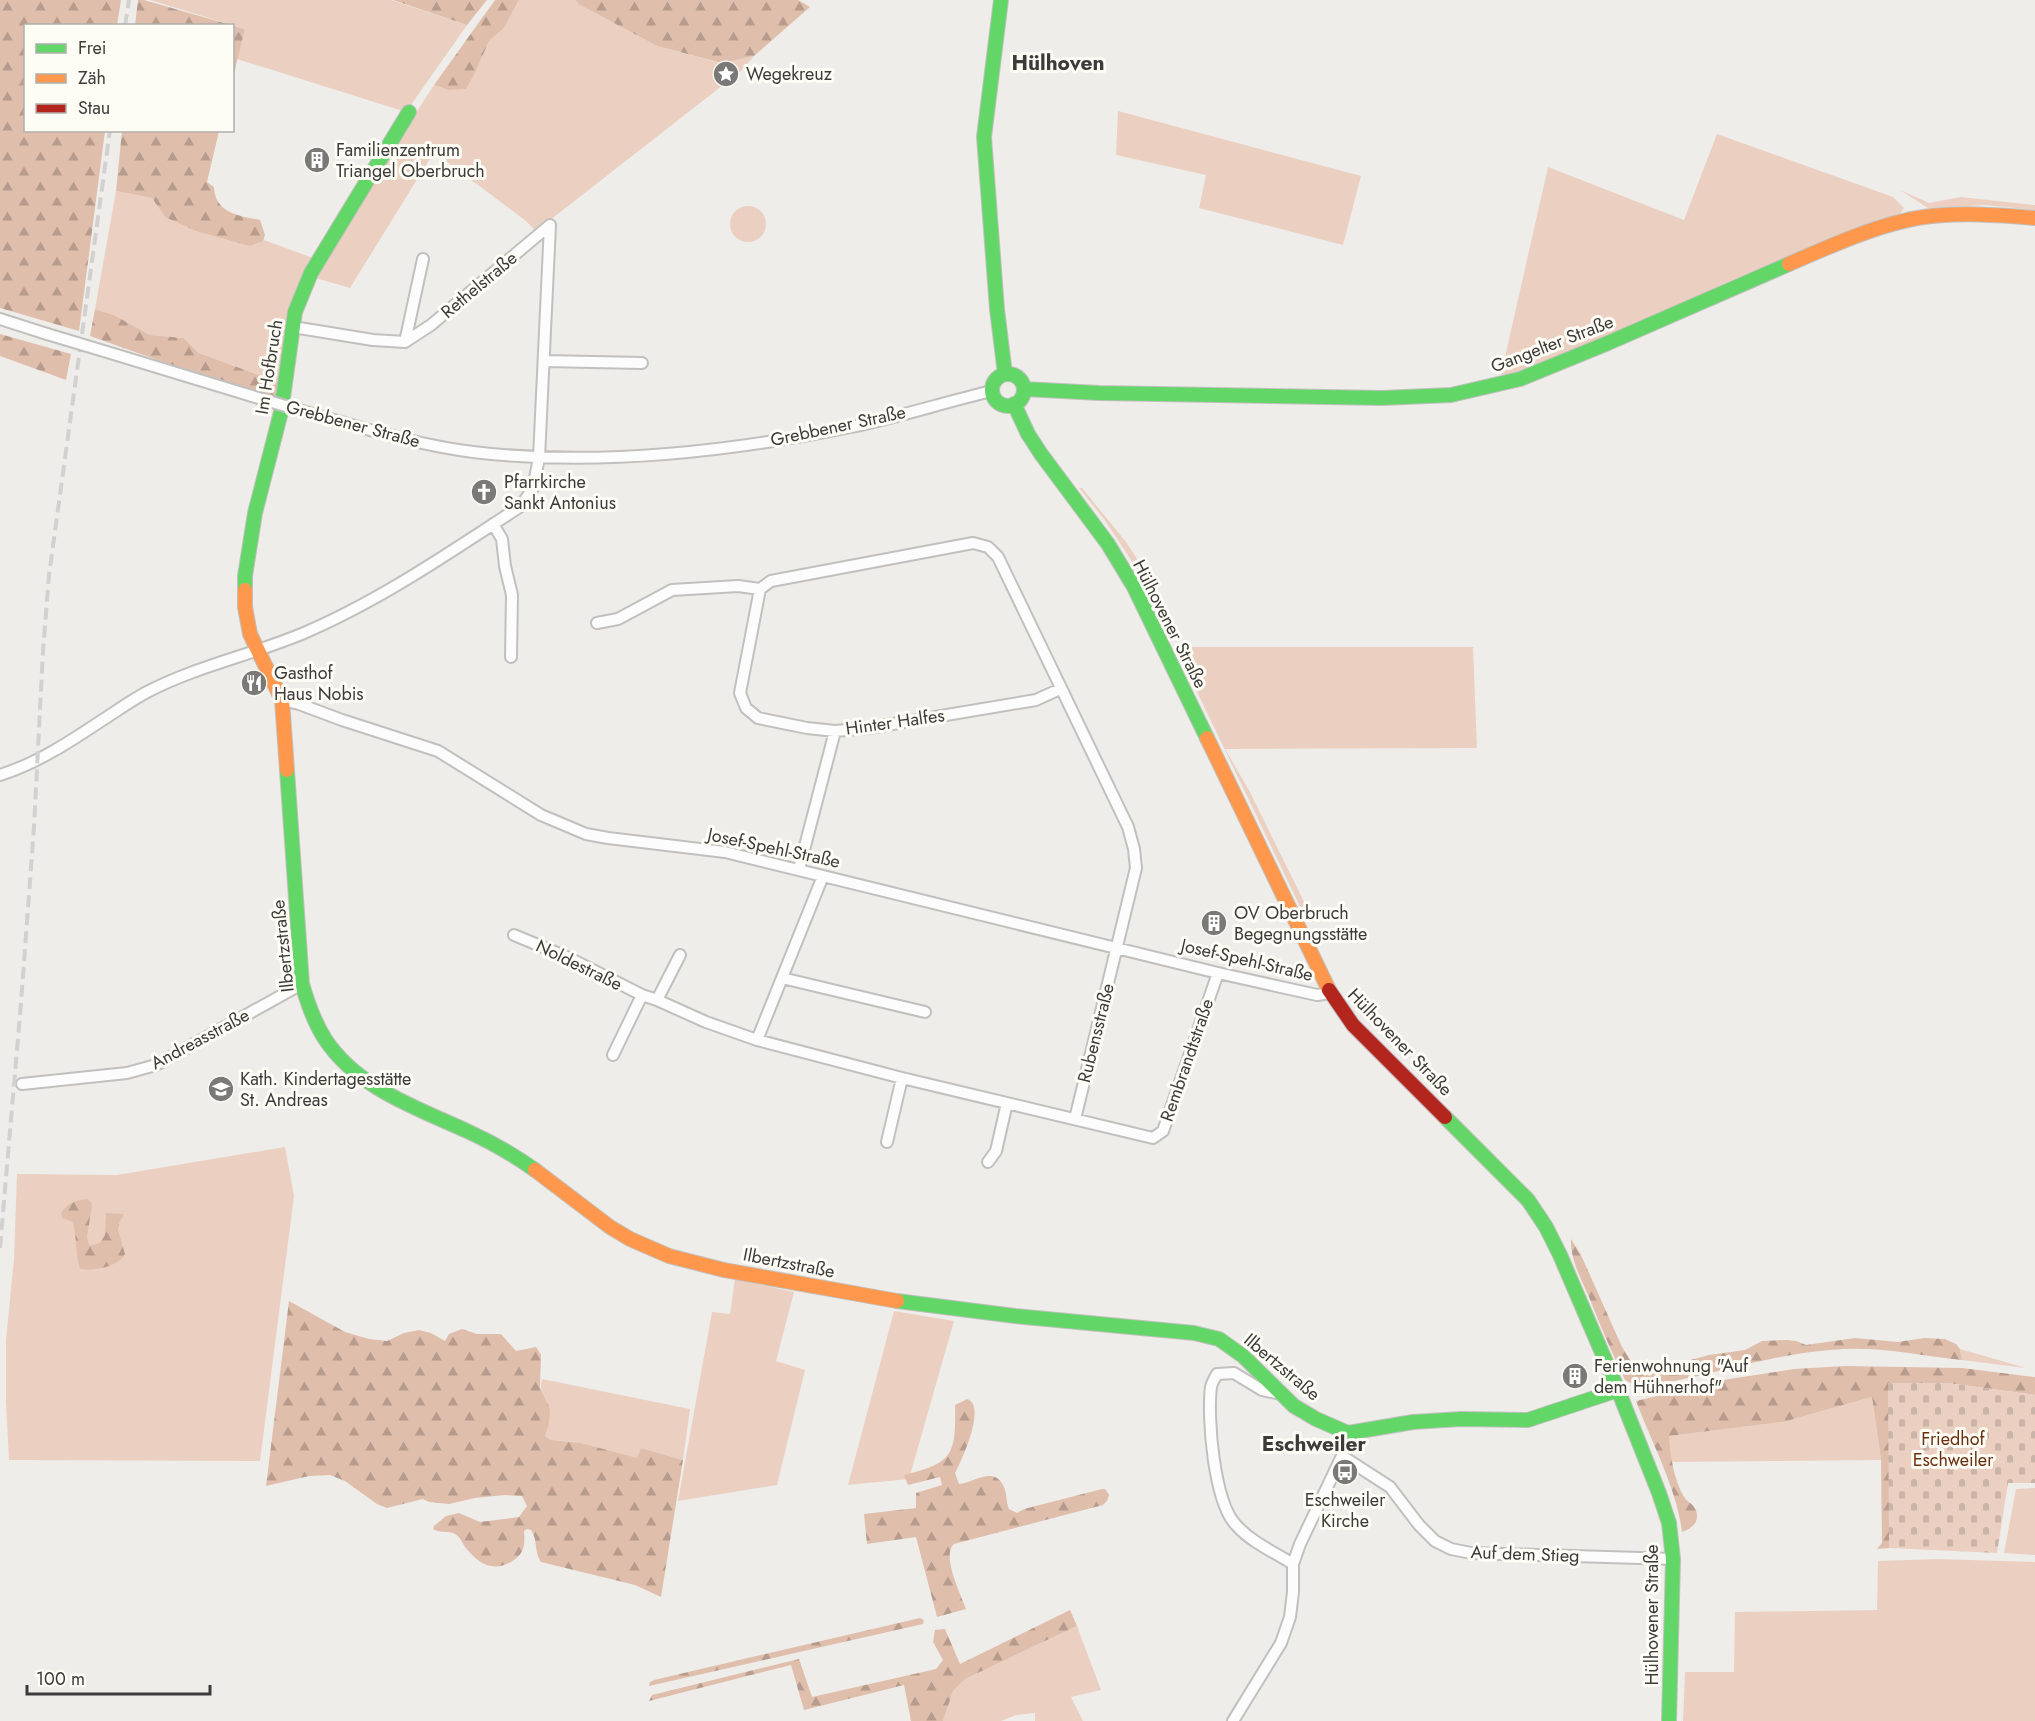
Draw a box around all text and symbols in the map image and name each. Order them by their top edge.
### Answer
legend [24,24,234,132]
text: Frei [78,35,107,61]
district label: Hülhoven [1011,48,1105,78]
place icon: Wegekreuz [711,59,741,89]
place label: Wegekreuz [746,61,833,87]
text: Zäh [78,65,106,91]
text: Stau [78,95,110,121]
place label: Familienzentrum Triangel Oberbruch [336,137,485,184]
building icon: Familienzentrum Triangel Oberbruch [302,145,332,175]
street label: Rethelstraße [435,245,523,325]
street label: Gangelter Straße [1487,309,1617,379]
street label: Im Hofbruch [249,318,289,416]
street label: Grebbener Straße [283,394,423,454]
street label: Grebbener Straße [768,399,908,453]
place label: Pfarrkirche Sankt Antonius [504,469,616,516]
church icon: Pfarrkirche Sankt Antonius [469,477,499,507]
street label: Hülhovener Straße [1126,555,1214,693]
place label: Gasthof Haus Nobis [274,660,364,707]
restaurant icon: Gasthof Haus Nobis [239,668,269,698]
street label: Hinter Halfes [844,702,946,742]
street label: Josef-Spehl-Straße [703,821,843,875]
street label: Ilbertzstraße [265,899,301,993]
place label: OV Oberbruch Begegnungsstätte [1234,900,1367,947]
building icon: OV Oberbruch Begegnungsstätte [1199,908,1229,938]
street label: Josef-Spehl-Straße [1176,932,1316,988]
street label: Noldestraße [531,933,627,997]
street label: Rubensstraße [1071,981,1121,1085]
street label: Hülhovener Straße [1342,982,1458,1102]
street label: Rembrandtstraße [1154,995,1220,1125]
street label: Andreasstraße [146,1002,254,1076]
place label: Kath. Kindertagesstätte St. Andreas [240,1066,411,1113]
school or university icon: Kath. Kindertagesstätte St. Andreas [206,1074,236,1104]
street label: Ilbertzstraße [741,1241,837,1285]
street label: Ilbertzstraße [1238,1327,1326,1407]
place label: Ferienwohnung "Auf dem Hühnerhof" [1594,1353,1749,1400]
building icon: Ferienwohnung "Auf dem Hühnerhof" [1560,1361,1590,1391]
park label: Friedhof Eschweiler [1913,1426,1994,1473]
district label: Eschweiler [1262,1429,1367,1459]
bus stop icon: Eschweiler Kirche [1330,1457,1360,1487]
place label: Eschweiler Kirche [1305,1487,1386,1534]
street label: Auf dem Stieg [1470,1539,1580,1569]
street label: Hülhovener Straße [1639,1544,1665,1686]
scale bar [27,1658,210,1696]
text: 100 m [36,1666,85,1692]

